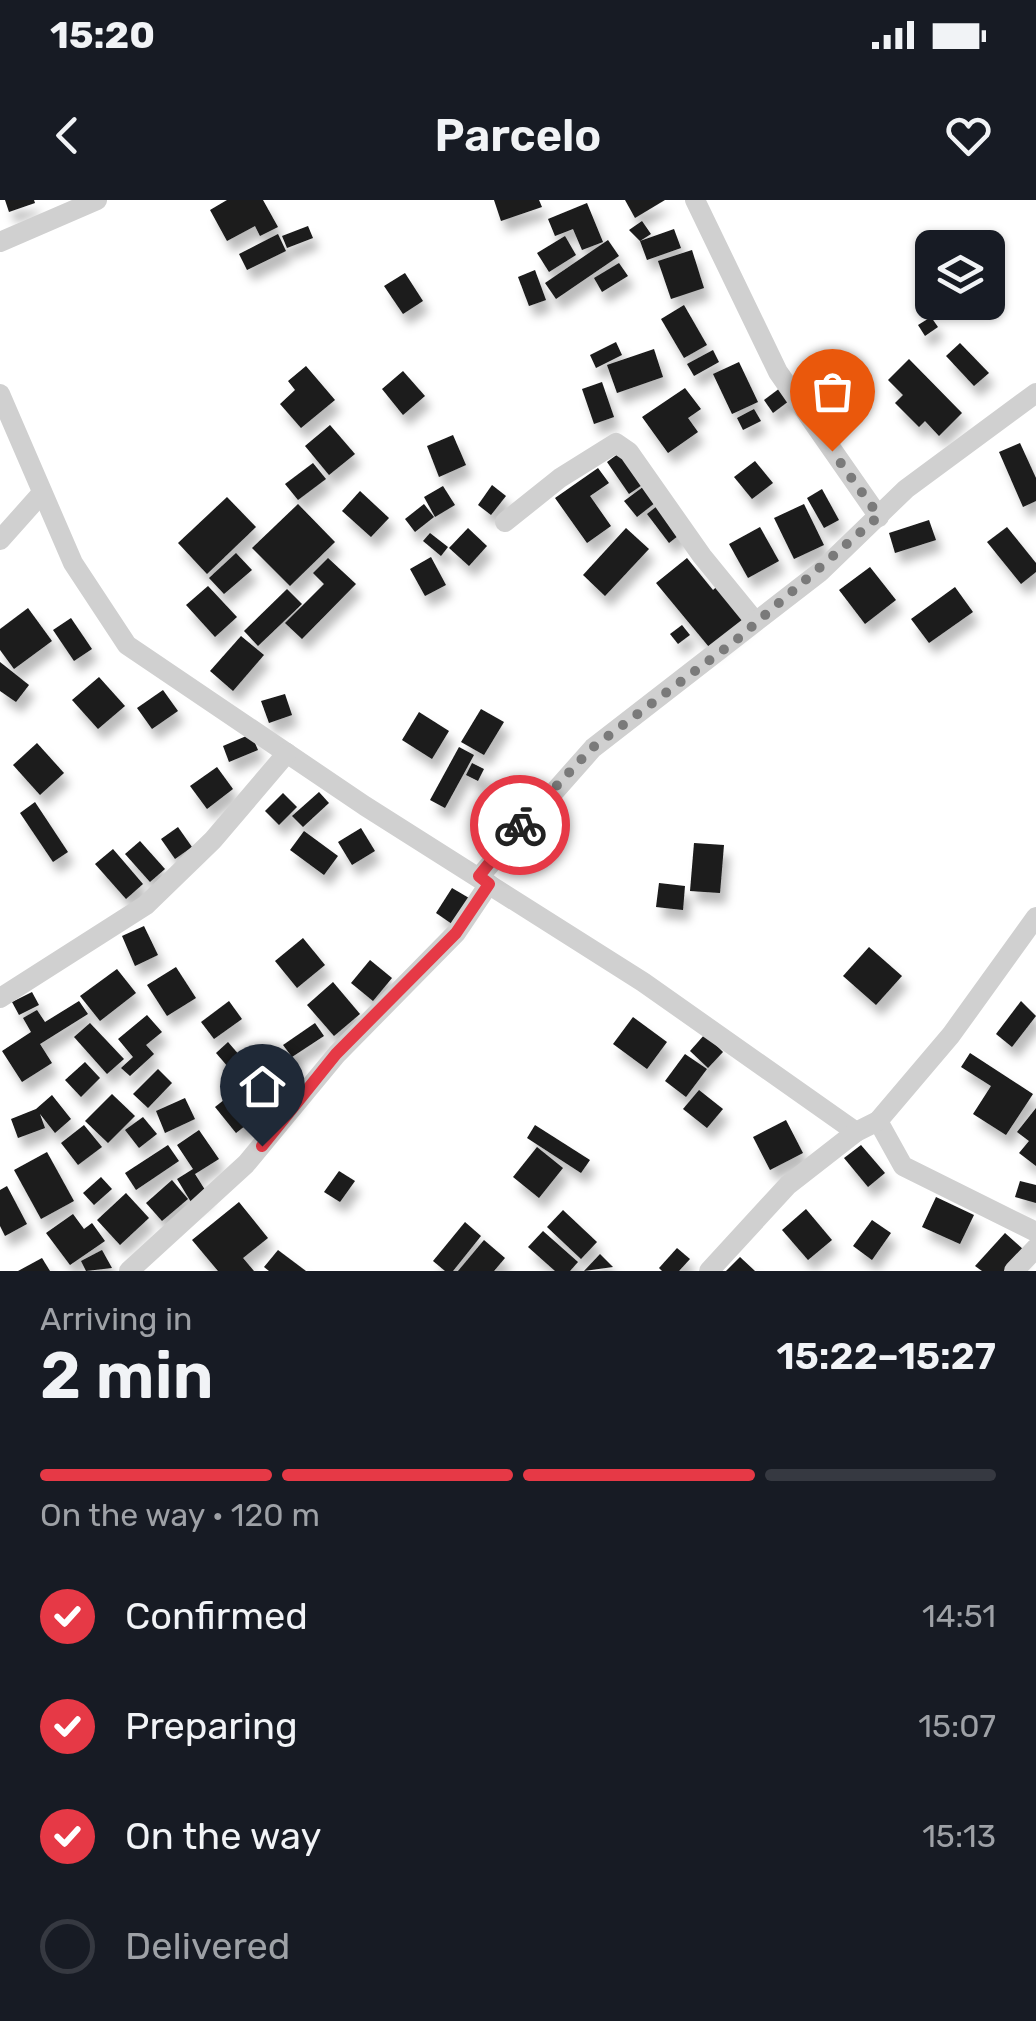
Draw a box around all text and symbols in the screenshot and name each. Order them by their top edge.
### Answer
text: 15:20 [50,12,155,58]
icon: back [40,108,95,163]
icon: heart [941,108,996,163]
text: Parcelo [435,109,601,162]
map controls [915,230,1005,320]
button: layers [915,230,1005,320]
pin [790,349,875,452]
icon: bag [805,364,860,419]
courier [470,775,570,875]
icon: bike [493,798,548,853]
pin [220,1044,305,1147]
icon: home [235,1059,290,1114]
text: Arriving in [40,1300,192,1338]
text: 15:22–15:27 [777,1333,996,1379]
text: 2 min [40,1337,214,1414]
text: On the way · 120 m [40,1496,320,1534]
icon: check [40,1589,95,1644]
text: Confirmed [125,1593,308,1639]
text: 14:51 [922,1597,996,1635]
icon: check [40,1699,95,1754]
text: Preparing [125,1703,298,1749]
text: 15:07 [918,1707,996,1745]
icon: check [40,1809,95,1864]
text: On the way [125,1813,321,1859]
text: 15:13 [922,1817,996,1855]
text: Delivered [125,1923,290,1969]

